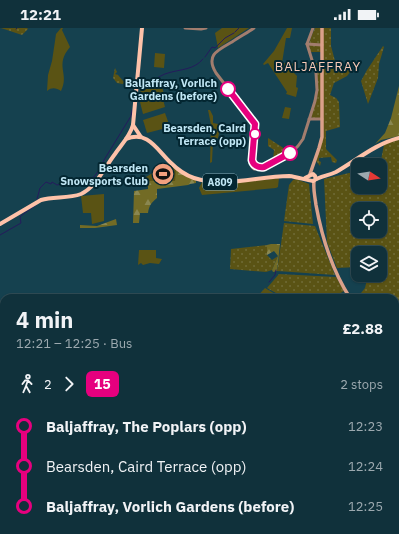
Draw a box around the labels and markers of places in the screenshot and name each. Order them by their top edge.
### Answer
place label: Baljaffray, Vorlich Gardens (before) [125,76,217,103]
marker: Baljaffray, Vorlich Gardens (before) [220,81,236,97]
place label: Bearsden, Caird Terrace (opp) [163,121,246,148]
marker: Bearsden, Caird Terrace (opp) [249,128,261,140]
unlabelled marker [282,145,298,161]
place label: Bearsden Snowsports Club [60,161,148,188]
sports icon: Bearsden Snowsports Club [150,161,176,187]

